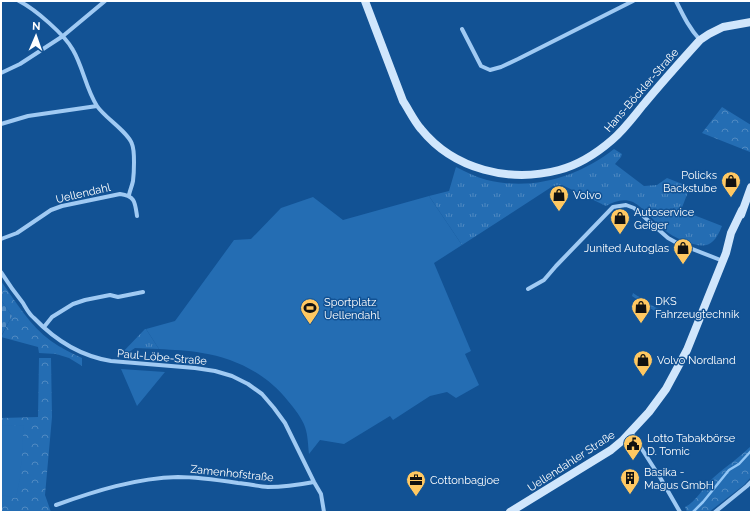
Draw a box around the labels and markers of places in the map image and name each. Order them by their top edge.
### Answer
place label: Policks Backstube [663,169,718,195]
shop icon: Policks Backstube [720,170,742,198]
shop icon: Volvo [548,184,570,212]
place label: Volvo [573,189,602,202]
place label: Autoservice Geiger [634,206,695,232]
shop icon: Autoservice Geiger [609,207,631,235]
shop icon: Junited Autoglas [672,237,694,265]
place label: Junited Autoglas [584,242,669,255]
place label: DKS Fahrzeugtechnik [655,295,739,321]
place label: Sportplatz Uellendahl [324,296,380,322]
shop icon: DKS Fahrzeugtechnik [630,296,652,324]
sports icon: Sportplatz Uellendahl [299,297,321,325]
shop icon: Volvo Nordland [632,349,654,377]
place label: Volvo Nordland [657,354,736,367]
place label: Lotto Tabakbörse D. Tomic [647,432,736,458]
public building icon: Lotto Tabakbörse D. Tomic [622,433,644,461]
place label: Basika - Magus GmbH [644,466,714,492]
building icon: Basika - Magus GmbH [619,467,641,495]
office icon: Cottonbagjoe [405,469,427,497]
place label: Cottonbagjoe [430,474,500,487]

